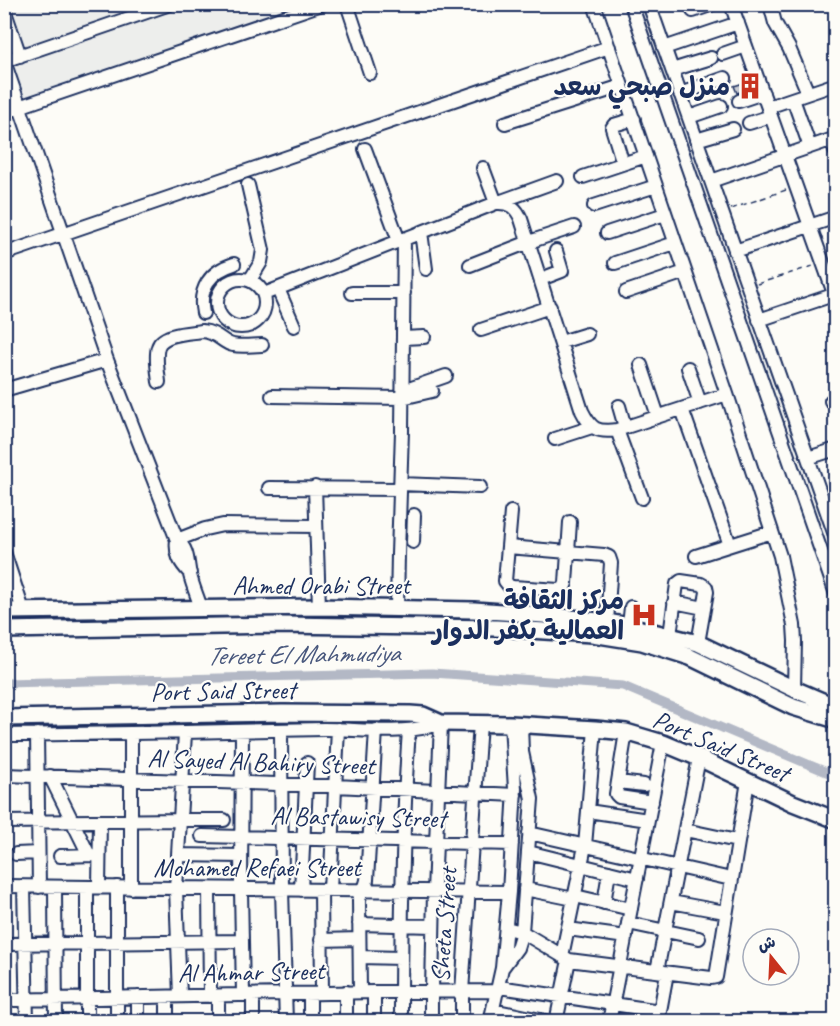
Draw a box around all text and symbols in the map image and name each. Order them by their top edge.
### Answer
place label: منزل صبحي سعد [553,70,730,110]
building icon: منزل صبحي سعد [735,71,765,101]
street label: Ahmed Orabi Street [232,569,412,602]
place label: مركز الثقافة العمالية بكفر الدوار [431,584,624,647]
hospital icon: مركز الثقافة العمالية بكفر الدوار [629,600,659,630]
water label: Tereet El Mahmudiya [206,635,402,673]
street label: Port Said Street [150,673,299,709]
street label: Port Said Street [648,703,797,791]
street label: Al Sayed Al Bahiry Street [147,742,378,783]
street label: Al Bastawisy Street [270,799,449,835]
street label: Mohamed Refaei Street [153,851,363,884]
street label: Sheta Street [424,864,465,984]
north arrow [741,927,801,987]
text: ش [755,931,778,956]
street label: Al Ahmar Street [178,954,327,990]

